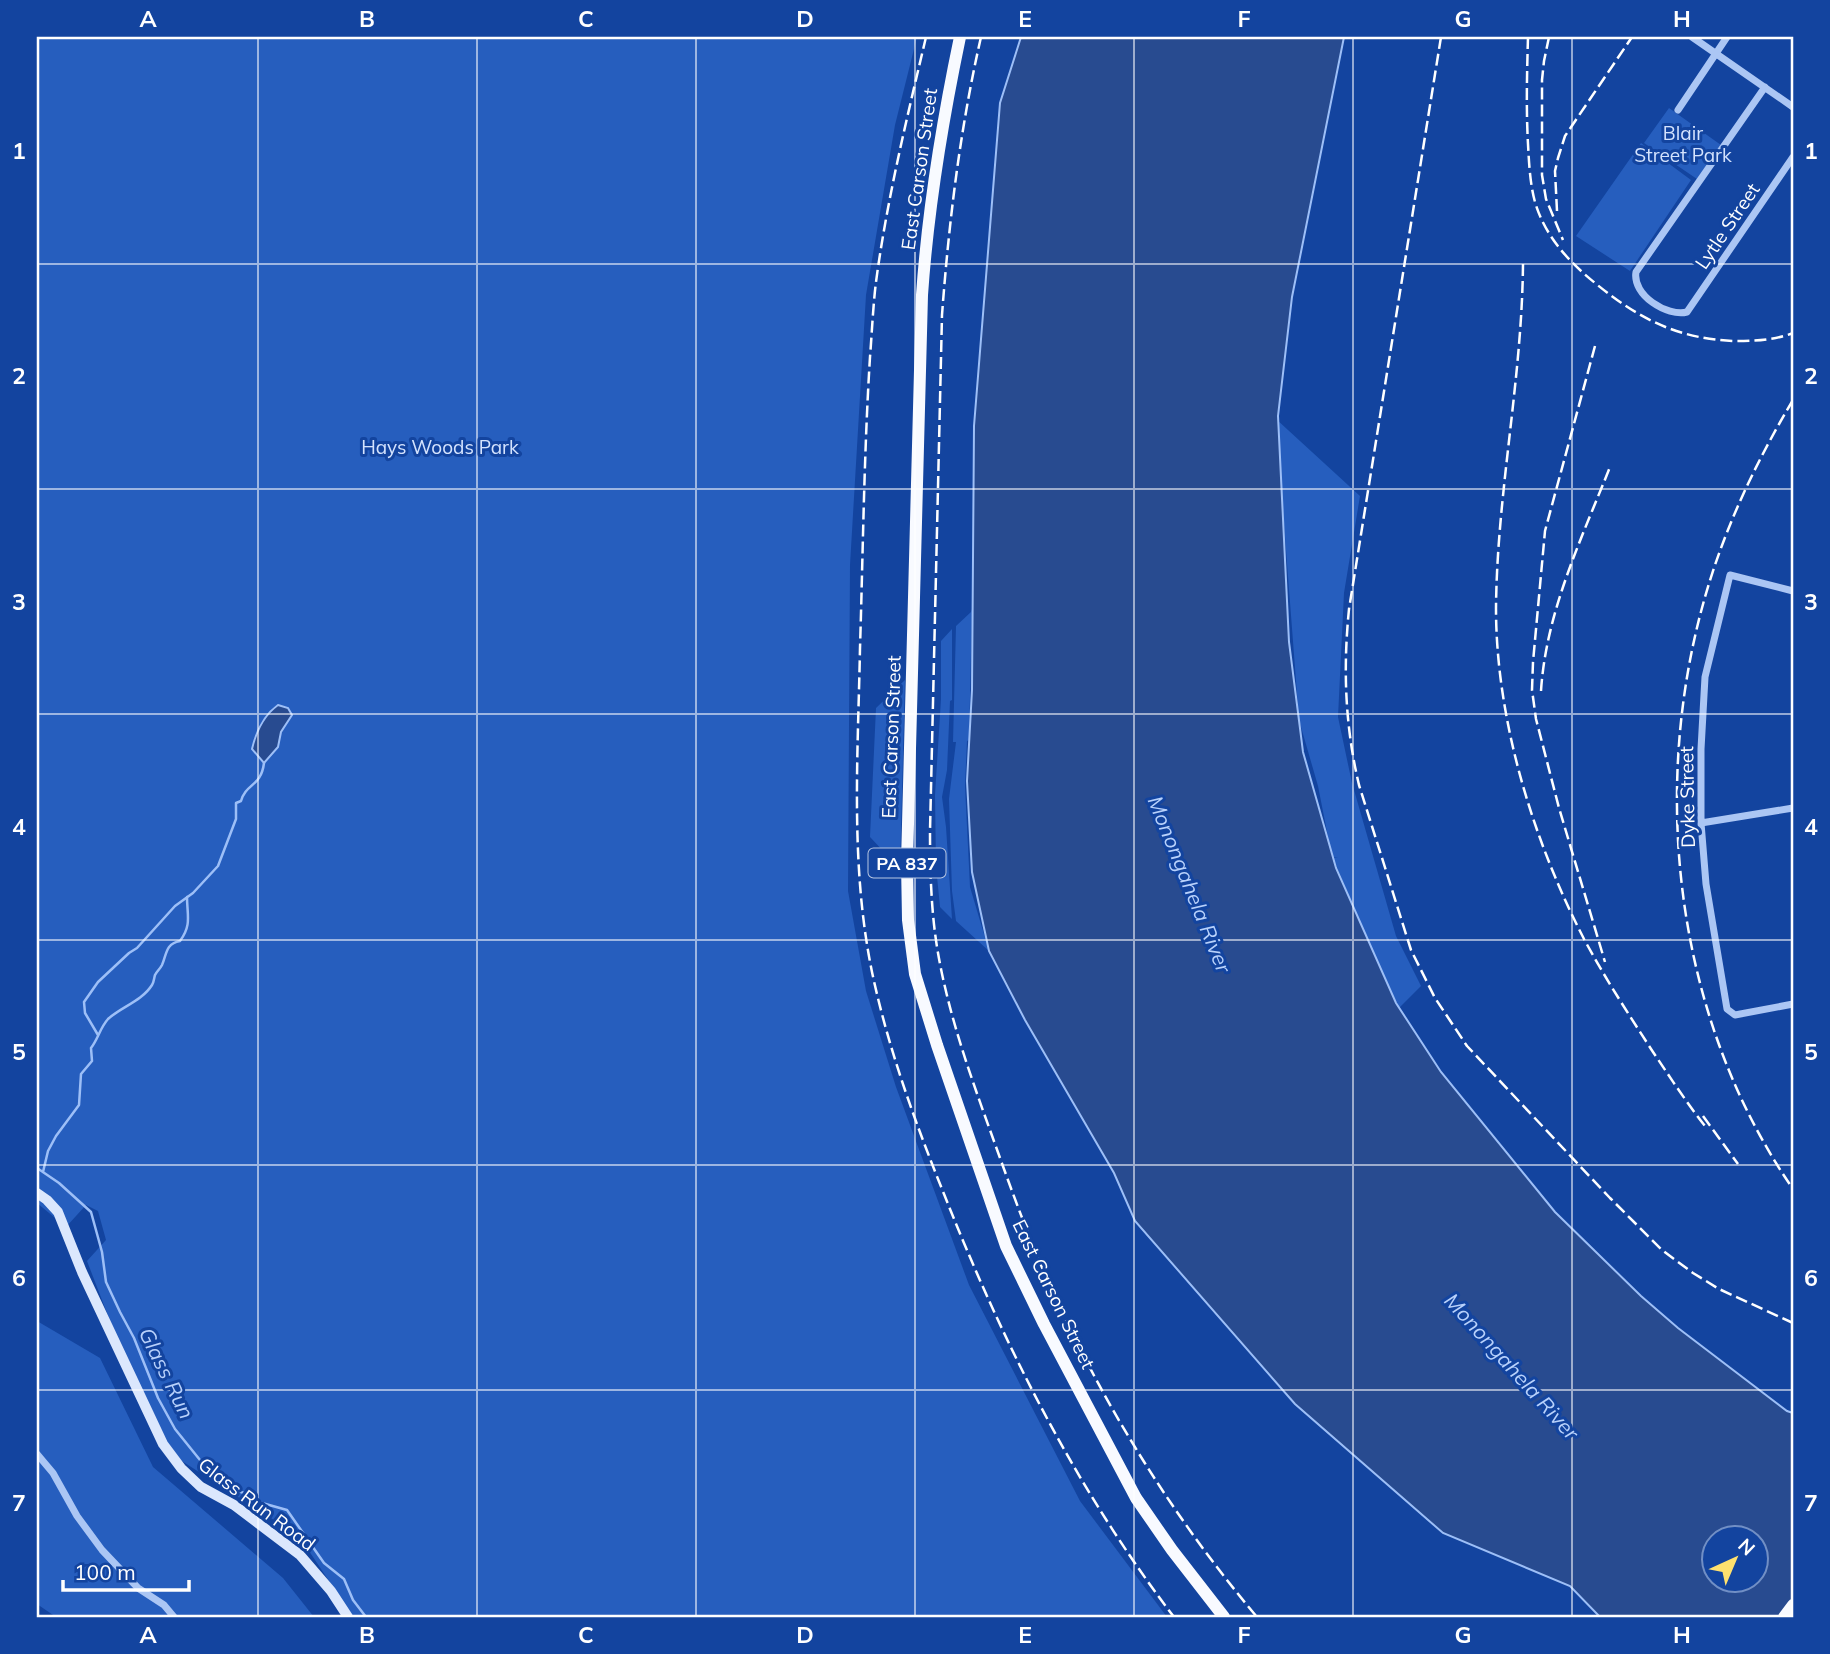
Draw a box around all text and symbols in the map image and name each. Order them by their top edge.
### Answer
text: A [139,4,157,33]
text: B [359,4,375,33]
text: C [578,4,594,33]
text: D [796,4,814,33]
text: E [1018,4,1032,33]
text: F [1237,4,1251,33]
text: G [1454,4,1472,33]
text: H [1673,4,1691,33]
street label: East Carson Street [896,86,942,251]
park label: Blair Street Park [1634,121,1732,167]
text: 1 [12,136,26,165]
text: 1 [1804,136,1818,165]
street label: Lytle Street [1689,178,1765,274]
text: 2 [12,361,26,390]
text: 2 [1804,361,1818,390]
park label: Hays Woods Park [361,435,519,459]
text: 3 [12,587,26,616]
text: 3 [1804,587,1818,616]
street label: East Carson Street [876,655,906,819]
street label: Dyke Street [1674,746,1700,848]
water label: Monongahela River [1143,792,1238,977]
text: 4 [12,812,26,841]
text: 4 [1804,812,1818,841]
road number: PA 837 [869,848,946,878]
text: 5 [12,1037,26,1066]
text: 5 [1804,1037,1818,1066]
street label: East Carson Street [1007,1215,1101,1373]
text: 6 [12,1263,26,1292]
text: 6 [1804,1263,1818,1292]
water label: Monongahela River [1439,1287,1586,1446]
water label: Glass Run [134,1323,200,1423]
street label: Glass Run Road [194,1452,320,1556]
text: 7 [12,1488,26,1517]
text: 7 [1804,1488,1818,1517]
north arrow [1700,1524,1770,1594]
text: N [1733,1533,1760,1560]
scale bar [63,1549,189,1593]
text: 100 m [74,1559,136,1585]
text: A [139,1620,157,1649]
text: B [359,1620,375,1649]
text: C [578,1620,594,1649]
text: D [796,1620,814,1649]
text: E [1018,1620,1032,1649]
text: F [1237,1620,1251,1649]
text: G [1454,1620,1472,1649]
text: H [1673,1620,1691,1649]

